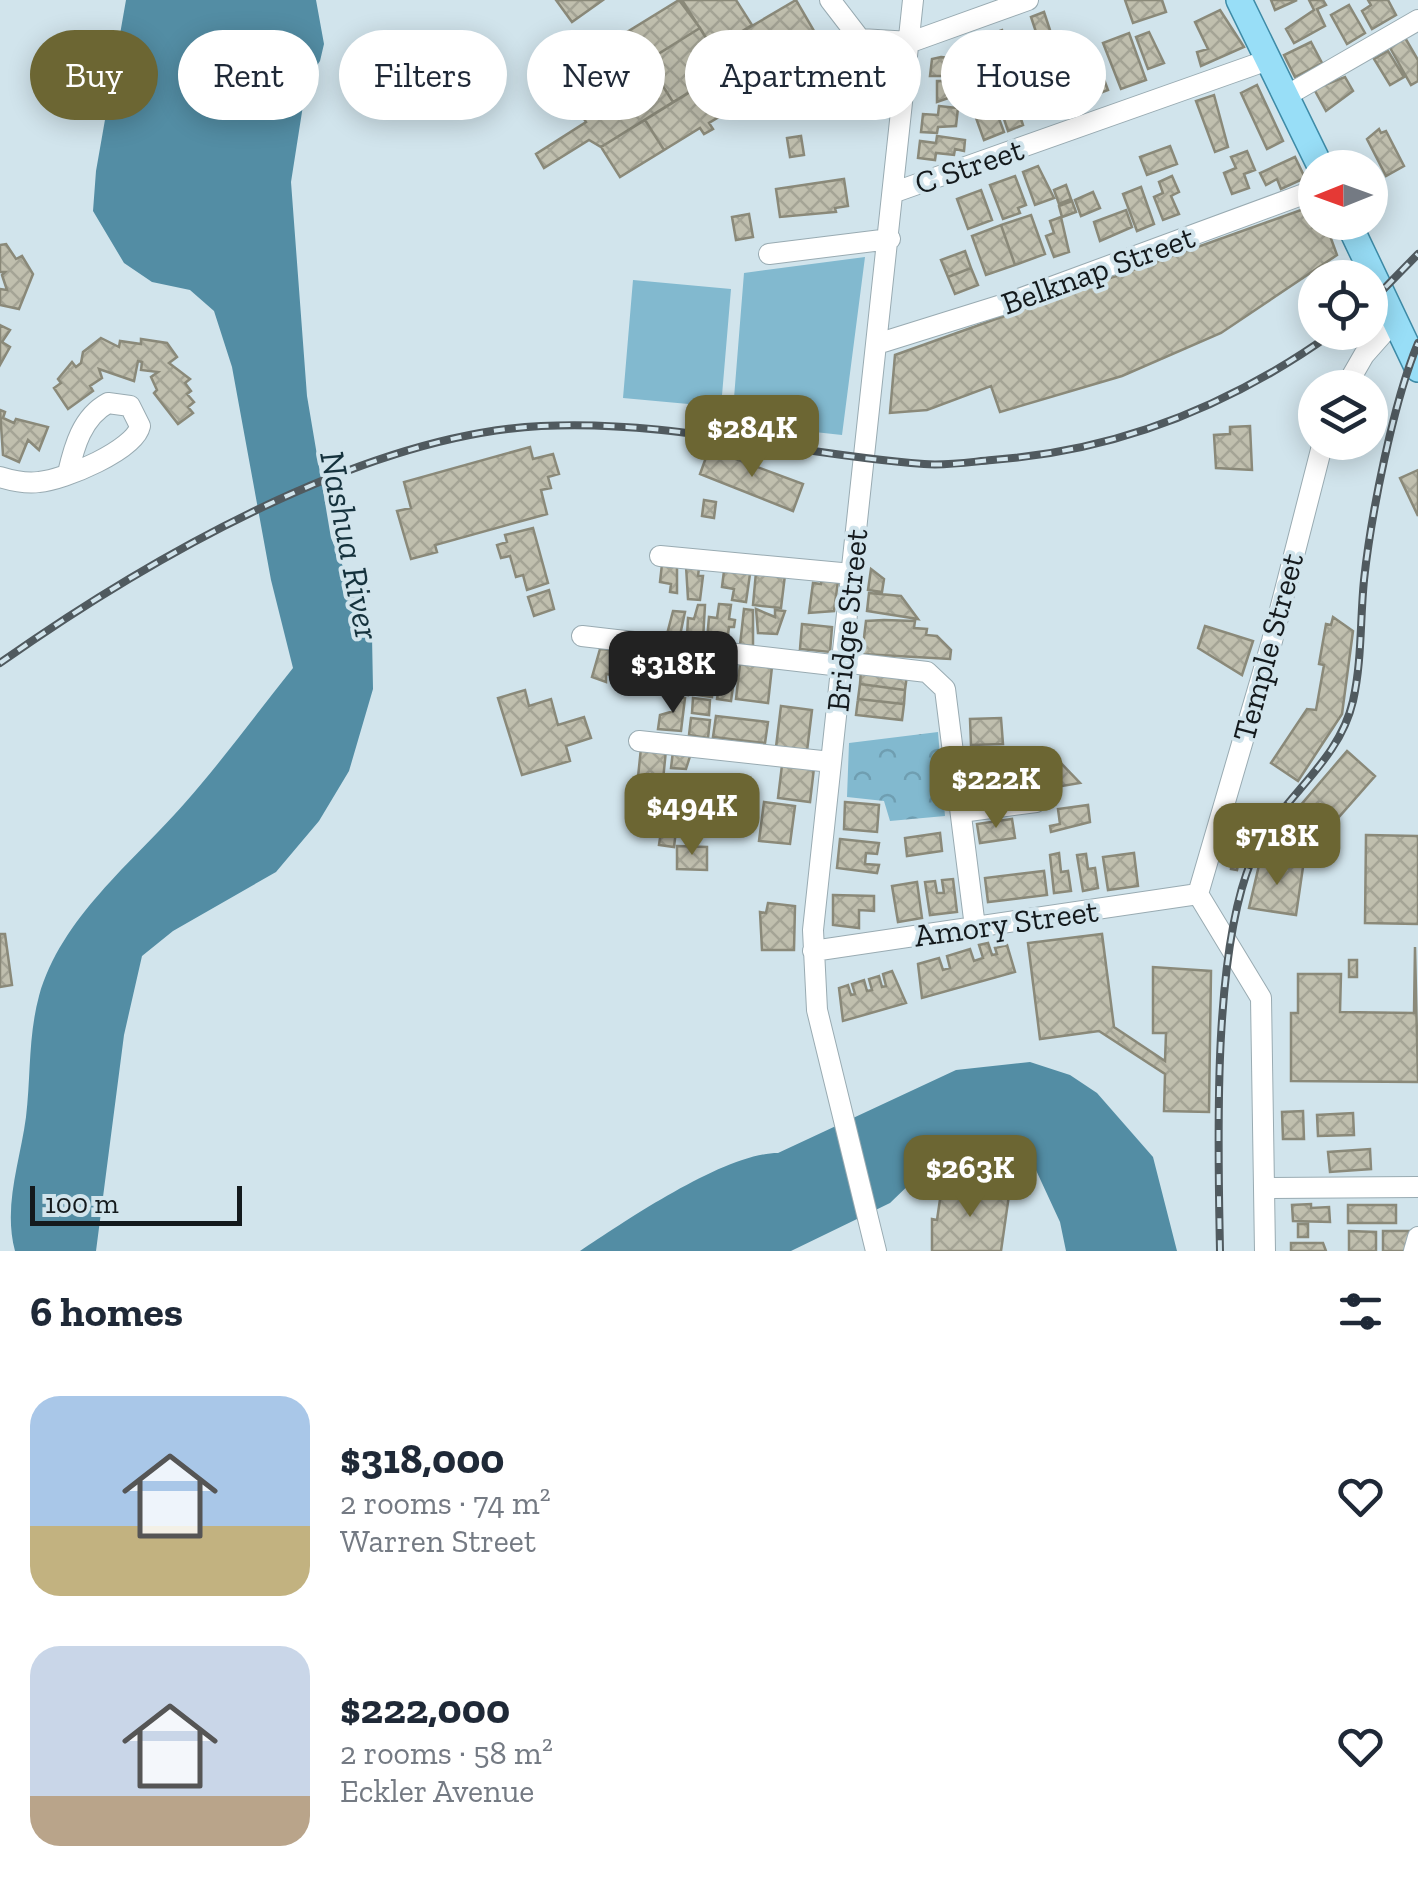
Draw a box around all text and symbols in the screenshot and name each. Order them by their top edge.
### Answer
chip: Buy [30,30,158,120]
chip: Rent [178,30,319,120]
chip: Filters [339,30,507,120]
chip: New [527,30,665,120]
chip: Apartment [685,30,921,120]
chip: House [941,30,1106,120]
street label: C Street [910,130,1028,202]
north arrow [1298,150,1388,240]
map controls [1298,150,1388,460]
street label: Belknap Street [996,217,1200,322]
button: locate [1298,260,1388,350]
button: layers [1298,370,1388,460]
pin: $284K [682,395,822,480]
text: $284K [707,408,797,446]
water label: Nashua River [311,447,389,644]
street label: Bridge Street [819,527,875,713]
street label: Temple Street [1225,549,1311,745]
pin: $318K [603,631,743,716]
text: $318K [631,644,715,682]
pin: $222K [926,746,1066,831]
text: $222K [952,759,1040,797]
pin: $494K [622,773,762,858]
text: $494K [647,786,737,824]
pin: $718K [1207,803,1347,888]
text: $718K [1235,816,1319,854]
street label: Amory Street [912,891,1101,955]
pin: $263K [900,1135,1040,1220]
text: $263K [926,1148,1014,1186]
scale bar [30,1181,242,1226]
text: 100 m [45,1187,119,1220]
icon: filters [1333,1284,1388,1339]
text: 6 homes [30,1286,183,1337]
text: $318,000 [340,1433,505,1484]
icon: home [110,1436,230,1556]
icon: heart [1333,1469,1388,1524]
text: 2 rooms · 74 m² [340,1484,551,1522]
text: Warren Street [340,1522,536,1560]
text: $222,000 [340,1683,510,1734]
icon: home [110,1686,230,1806]
icon: heart [1333,1719,1388,1774]
text: 2 rooms · 58 m² [340,1734,553,1772]
text: Eckler Avenue [340,1772,534,1810]

